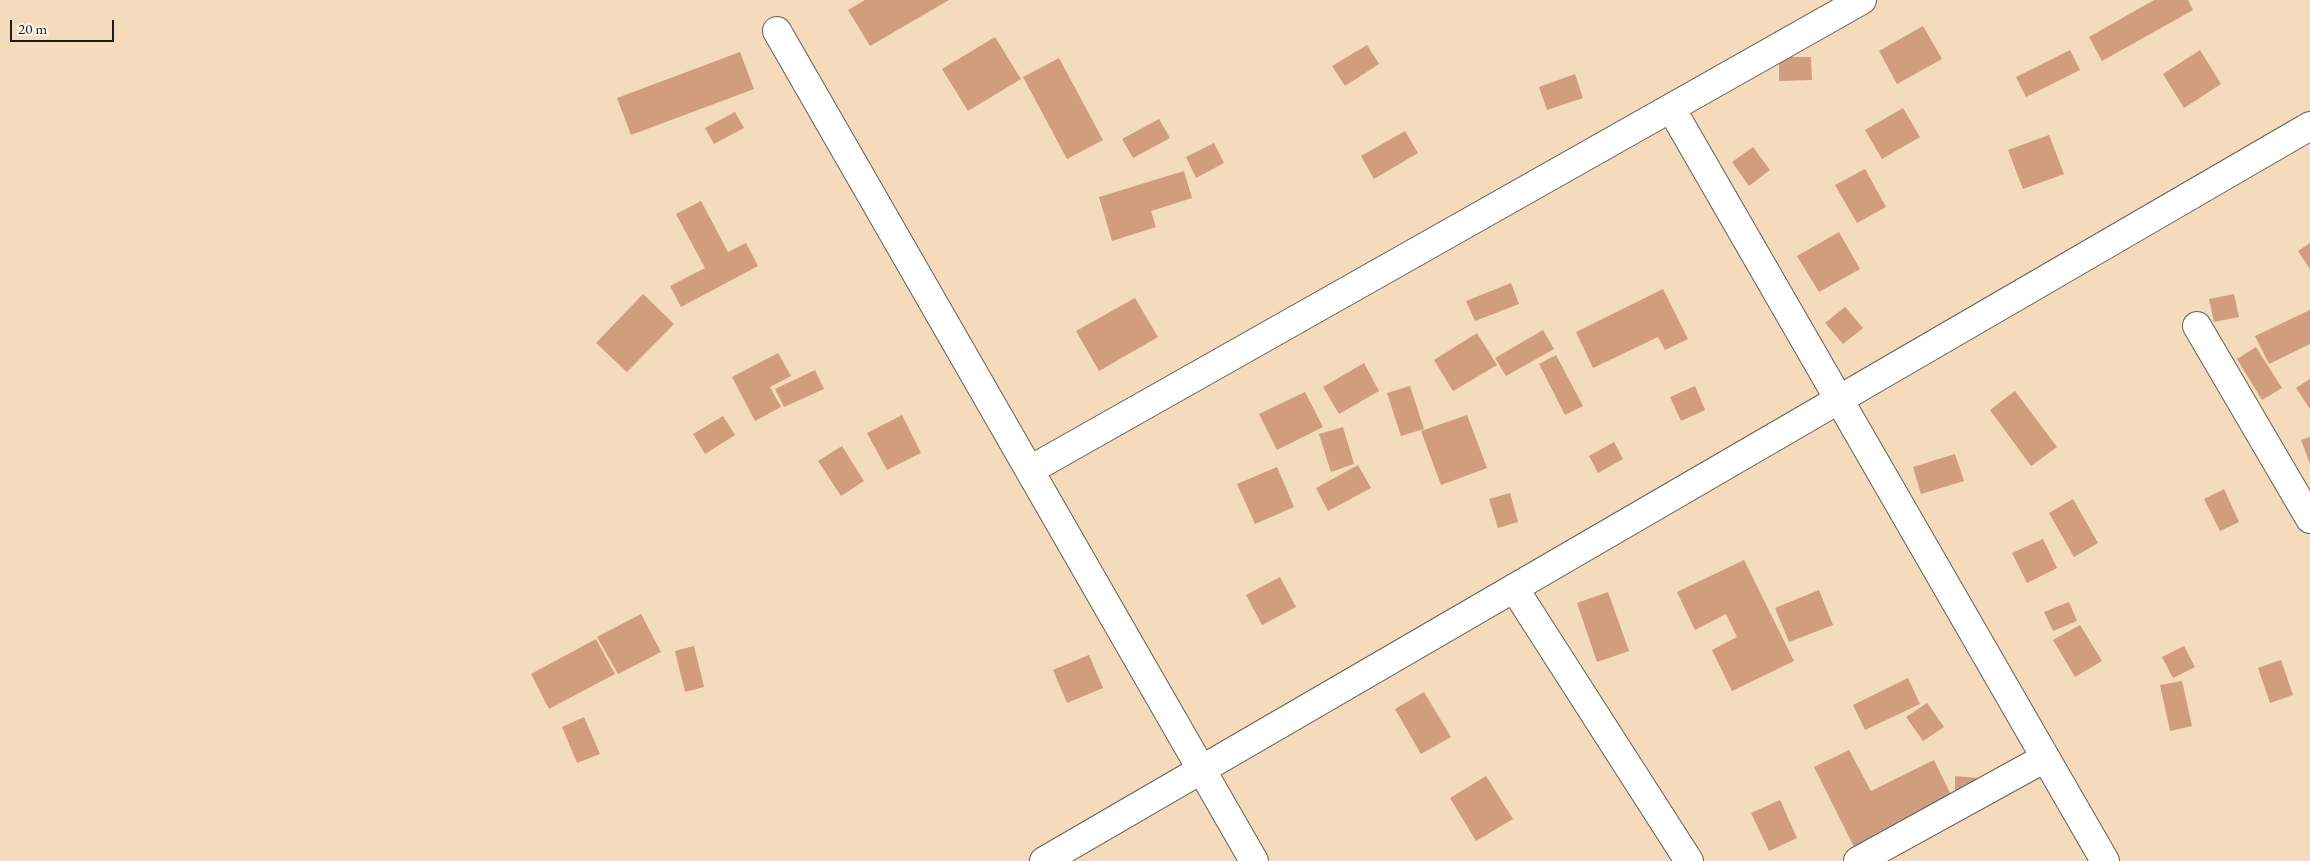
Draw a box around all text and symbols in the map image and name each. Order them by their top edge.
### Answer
scale bar [12,10,116,42]
text: 20 m [18,19,47,38]

